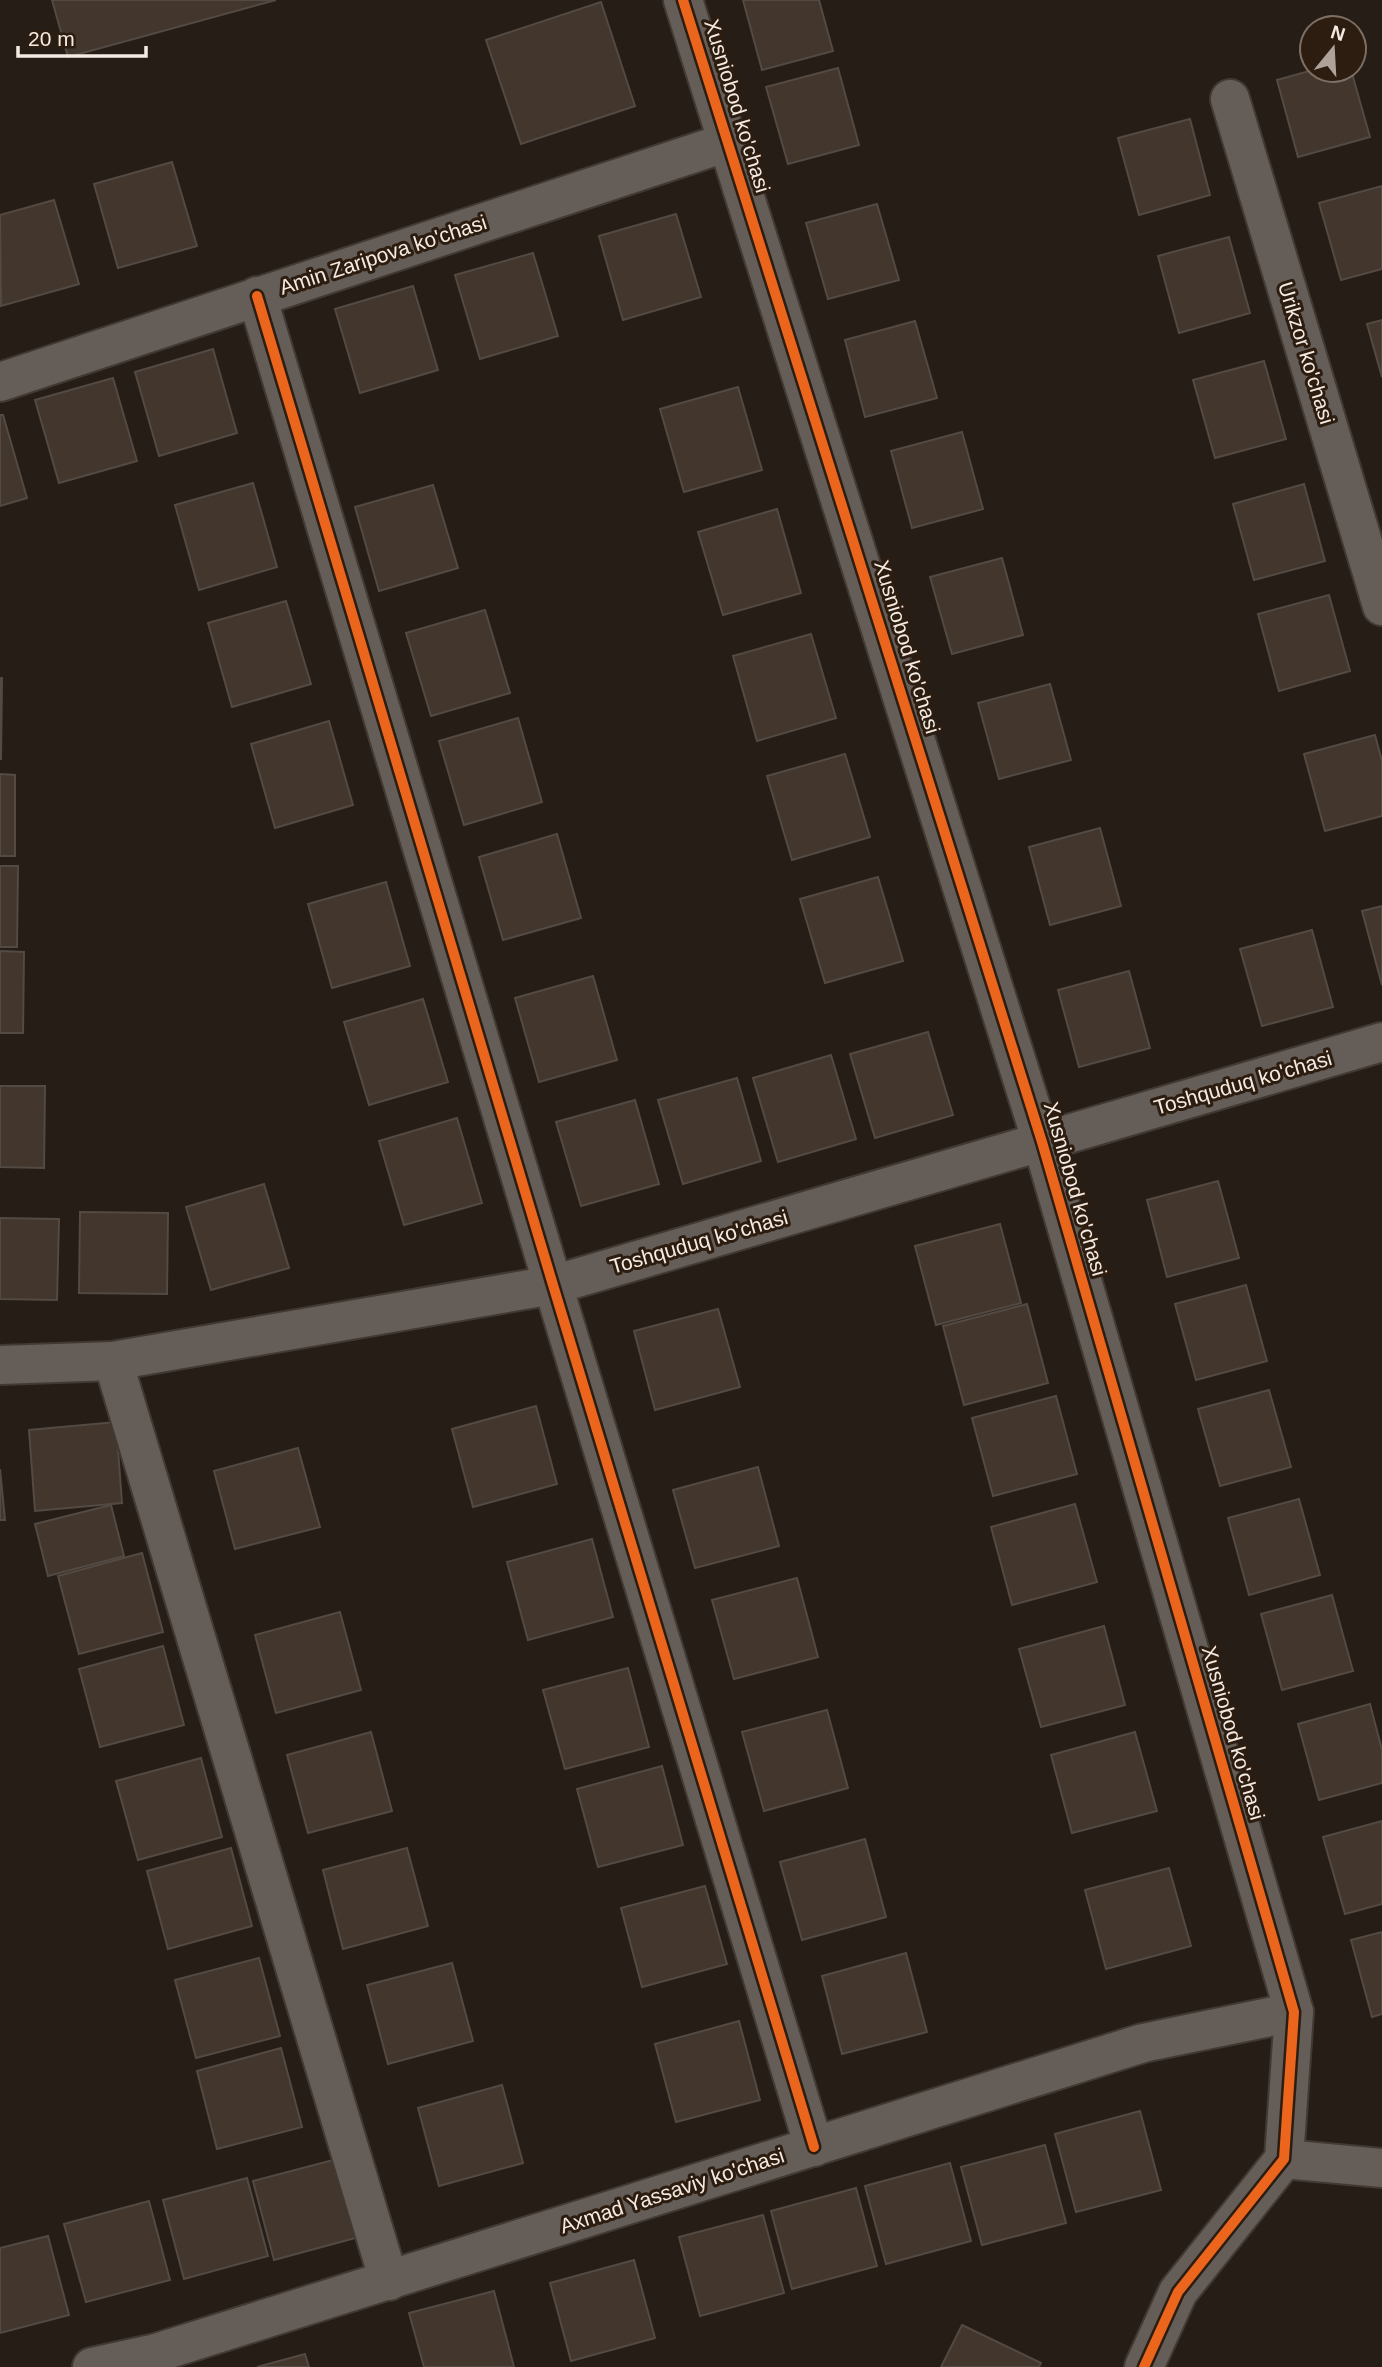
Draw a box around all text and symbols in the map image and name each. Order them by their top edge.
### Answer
scale bar [18,14,145,58]
north arrow [1298,14,1368,84]
street label: Xusniobod ko'chasi [700,16,775,195]
text: N [1328,21,1348,45]
text: 20 m [28,27,75,50]
street label: Amin Zaripova ko'chasi [276,210,489,299]
street label: Urikzor ko'chasi [1274,279,1339,427]
street label: Xusniobod ko'chasi [870,557,945,736]
street label: Toshquduq ko'chasi [1151,1046,1334,1119]
street label: Xusniobod ko'chasi [1040,1099,1111,1279]
street label: Toshquduq ko'chasi [607,1205,790,1278]
street label: Xusniobod ko'chasi [1198,1643,1269,1823]
street label: Axmad Yassaviy ko'chasi [557,2143,787,2238]

